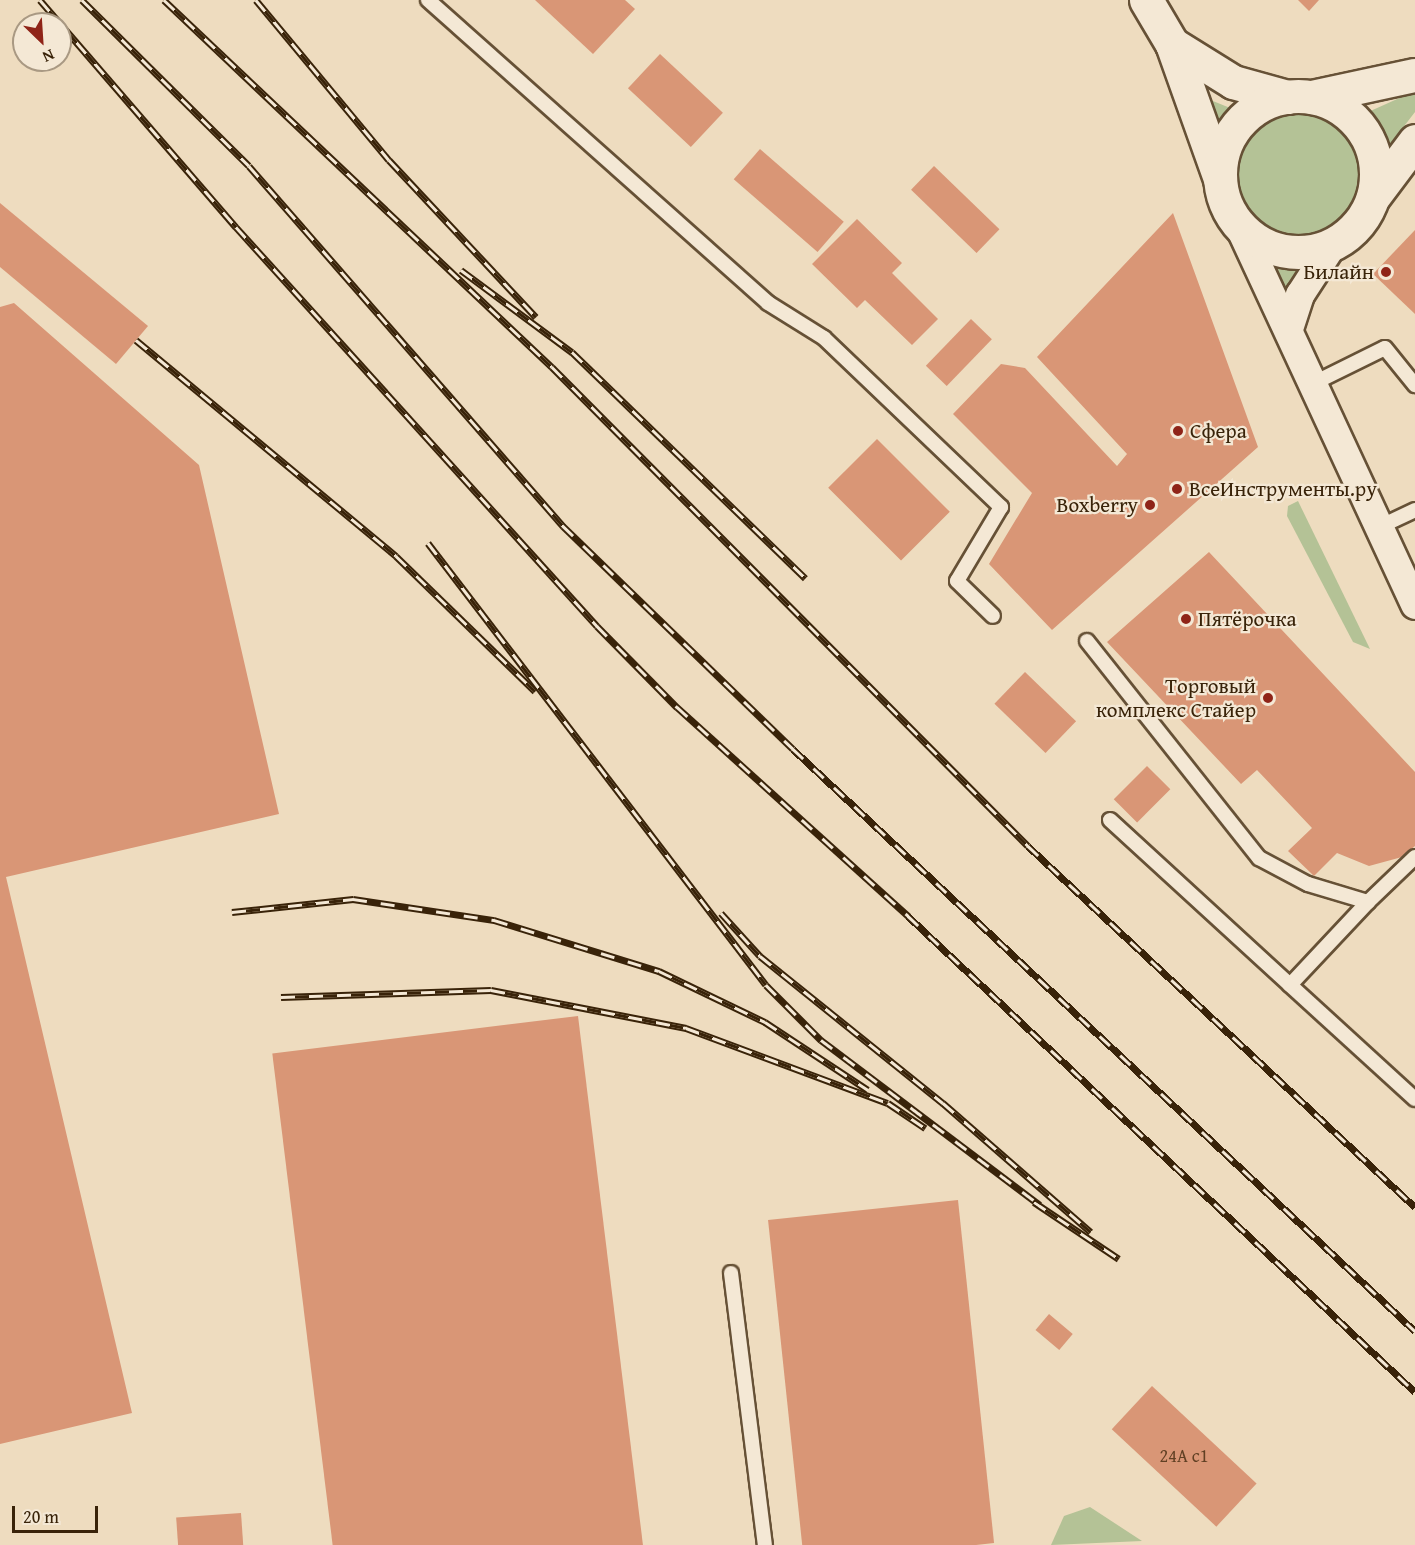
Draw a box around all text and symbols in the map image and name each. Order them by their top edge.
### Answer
north arrow [12,12,72,72]
text: N [39,43,59,70]
place label: Билайн [1303,259,1374,285]
marker: Билайн [1379,265,1393,279]
place label: Сфера [1190,418,1247,444]
marker: Сфера [1171,424,1185,438]
place label: ВсеИнструменты.ру [1189,476,1377,502]
marker: ВсеИнструменты.ру [1170,482,1184,496]
place label: Boxberry [1057,492,1138,518]
marker: Boxberry [1143,498,1157,512]
place label: Пятёрочка [1198,606,1296,632]
marker: Пятёрочка [1179,612,1193,626]
place label: Торговый комплекс Стайер [1096,673,1256,723]
marker: Торговый комплекс Стайер [1261,691,1275,705]
house number: 24А с1 [1160,1445,1208,1467]
scale bar [15,1494,100,1532]
text: 20 m [23,1503,59,1530]

